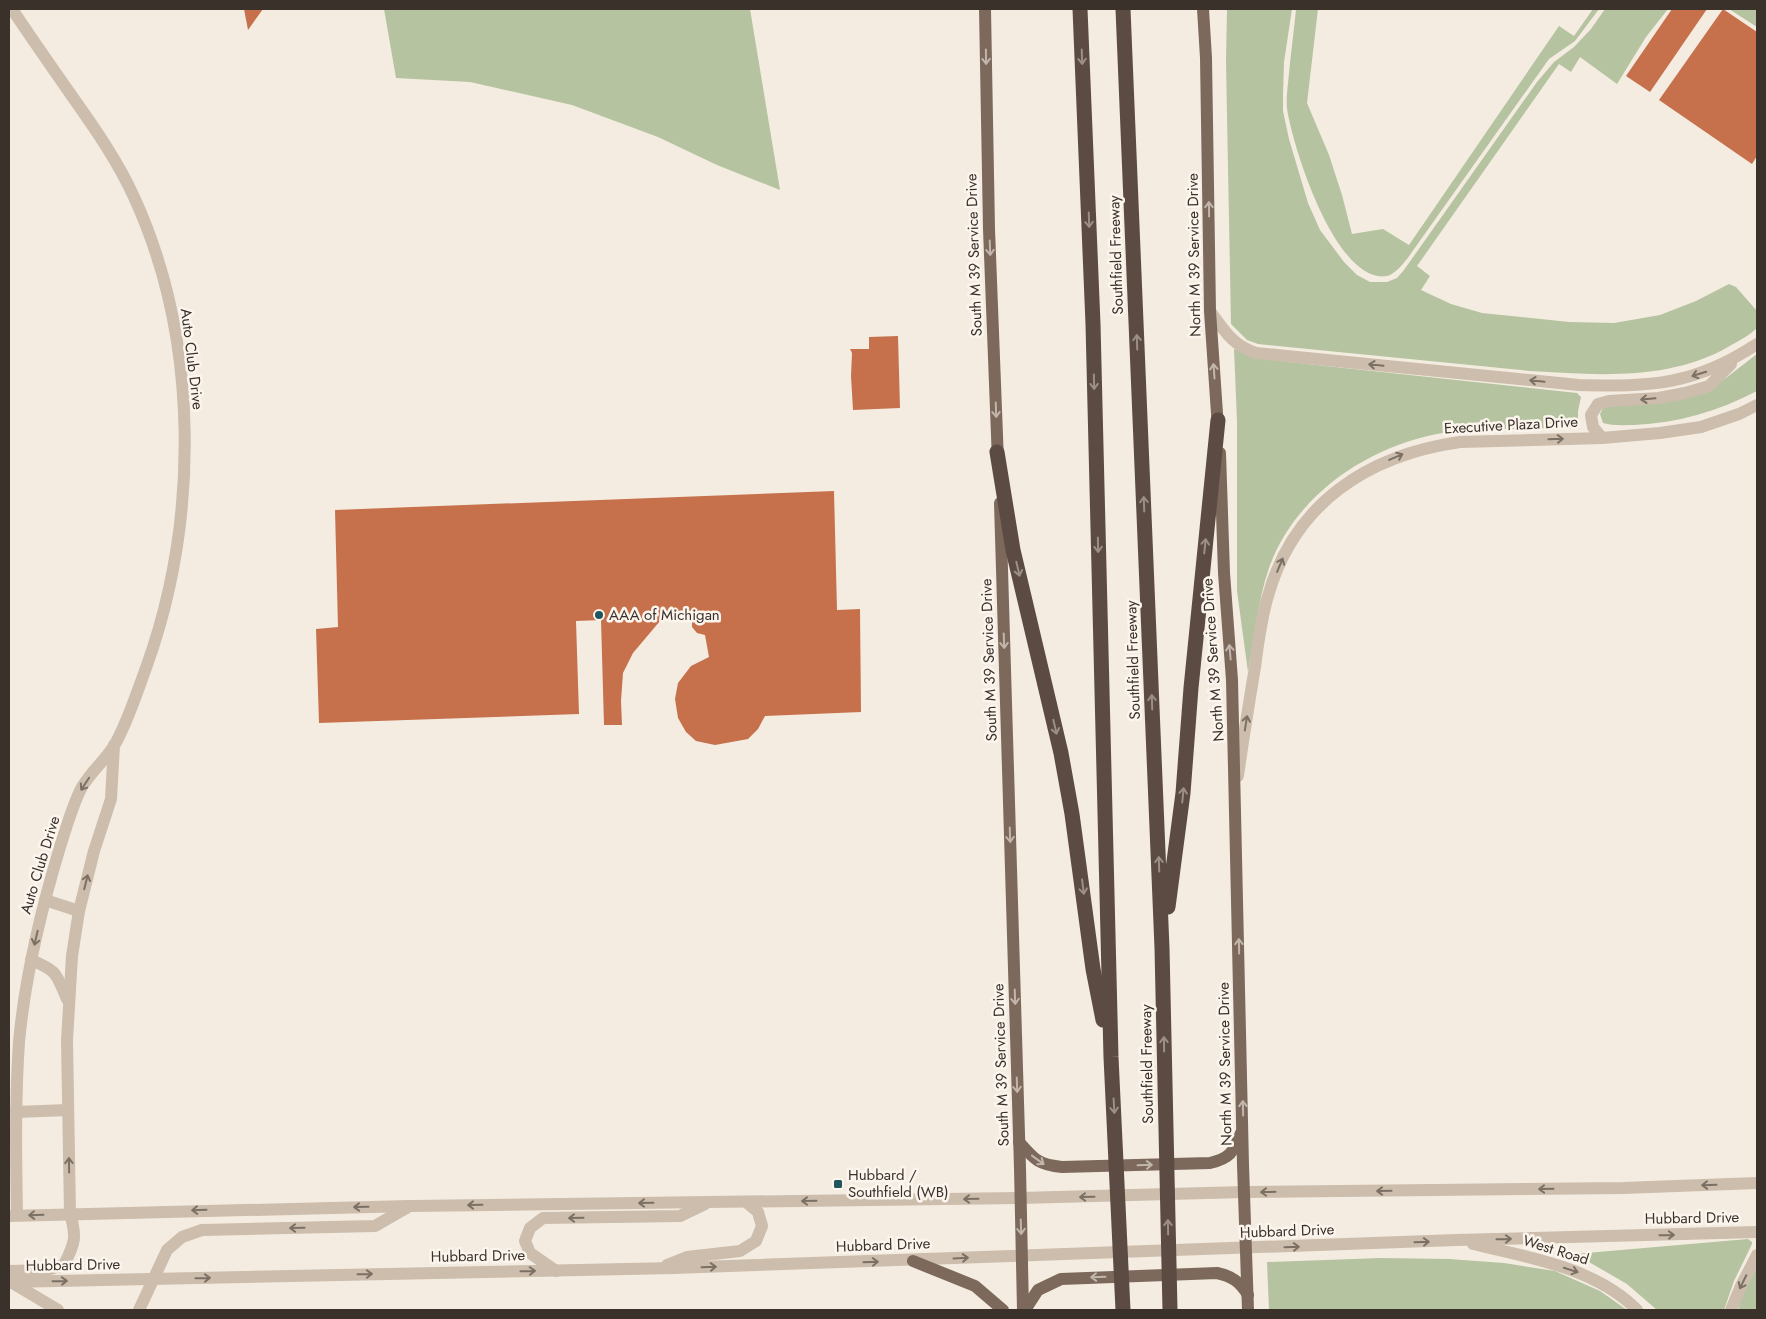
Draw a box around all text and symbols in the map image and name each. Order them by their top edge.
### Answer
one-way arrow [981,49,991,65]
one-way arrow [1077,49,1087,65]
street label: South M 39 Service Drive [960,173,988,337]
street label: North M 39 Service Drive [1182,173,1206,337]
street label: Southfield Freeway [1103,195,1129,315]
one-way arrow [1204,201,1214,218]
one-way arrow [1084,212,1093,228]
one-way arrow [985,240,994,256]
street label: Auto Club Drive [175,307,209,411]
one-way arrow [1133,334,1142,350]
one-way arrow [1368,360,1384,370]
one-way arrow [1210,363,1219,379]
one-way arrow [1691,370,1707,380]
one-way arrow [1090,374,1099,390]
one-way arrow [1530,376,1546,386]
one-way arrow [1640,394,1656,404]
one-way arrow [991,402,1000,418]
street label: Executive Plaza Drive [1443,410,1579,439]
one-way arrow [1548,434,1564,444]
one-way arrow [1388,452,1403,462]
one-way arrow [1139,497,1149,513]
one-way arrow [1094,536,1103,552]
one-way arrow [1200,539,1210,555]
one-way arrow [1275,558,1285,573]
one-way arrow [1014,560,1023,576]
street label: North M 39 Service Drive [1196,577,1230,742]
street label: South M 39 Service Drive [975,578,1003,742]
street label: Southfield Freeway [1120,600,1146,720]
place label: AAA of Michigan [609,604,720,626]
marker: AAA of Michigan [593,609,605,621]
one-way arrow [1000,632,1009,648]
one-way arrow [1225,645,1235,661]
one-way arrow [1147,694,1157,710]
one-way arrow [1241,715,1251,731]
one-way arrow [1051,719,1060,735]
one-way arrow [80,777,90,791]
one-way arrow [1178,788,1188,804]
street label: Auto Club Drive [15,813,65,917]
one-way arrow [1005,826,1015,842]
one-way arrow [1154,856,1163,872]
one-way arrow [82,874,92,890]
one-way arrow [1078,879,1088,895]
one-way arrow [31,930,40,946]
one-way arrow [1234,938,1244,954]
street label: North M 39 Service Drive [1213,982,1237,1146]
street label: South M 39 Service Drive [987,983,1015,1147]
one-way arrow [1010,988,1020,1005]
street label: Southfield Freeway [1135,1004,1159,1124]
one-way arrow [1160,1036,1169,1052]
one-way arrow [1013,1077,1022,1093]
one-way arrow [1109,1098,1118,1114]
one-way arrow [1238,1101,1248,1117]
one-way arrow [1030,1155,1044,1165]
one-way arrow [64,1157,74,1174]
one-way arrow [1137,1160,1153,1170]
place label: Hubbard / Southfield (WB) [848,1164,949,1203]
marker: Hubbard / Southfield (WB) [832,1178,844,1190]
one-way arrow [1701,1180,1717,1190]
one-way arrow [1538,1184,1554,1194]
one-way arrow [1376,1186,1392,1196]
one-way arrow [1260,1187,1276,1197]
one-way arrow [1079,1192,1096,1202]
one-way arrow [964,1194,980,1204]
one-way arrow [801,1196,818,1206]
one-way arrow [639,1198,655,1208]
one-way arrow [467,1200,484,1210]
one-way arrow [353,1202,370,1212]
one-way arrow [191,1205,207,1215]
street label: Hubbard Drive [1645,1206,1740,1230]
one-way arrow [28,1210,44,1219]
one-way arrow [568,1213,584,1223]
one-way arrow [1016,1218,1026,1235]
street label: Hubbard Drive [1239,1218,1335,1244]
one-way arrow [1164,1219,1173,1235]
one-way arrow [289,1223,305,1233]
street label: West Road [1520,1230,1592,1270]
one-way arrow [1658,1230,1675,1240]
street label: Hubbard Drive [835,1232,931,1258]
one-way arrow [1496,1234,1512,1244]
one-way arrow [1413,1237,1429,1246]
one-way arrow [1284,1242,1300,1252]
street label: Hubbard Drive [431,1244,526,1268]
street label: Hubbard Drive [26,1253,121,1277]
one-way arrow [953,1254,969,1263]
one-way arrow [862,1257,879,1267]
one-way arrow [700,1263,716,1272]
one-way arrow [1562,1265,1578,1275]
one-way arrow [520,1266,536,1276]
one-way arrow [357,1270,373,1279]
one-way arrow [194,1273,211,1283]
one-way arrow [1090,1273,1106,1282]
one-way arrow [1738,1274,1747,1289]
one-way arrow [52,1276,68,1286]

